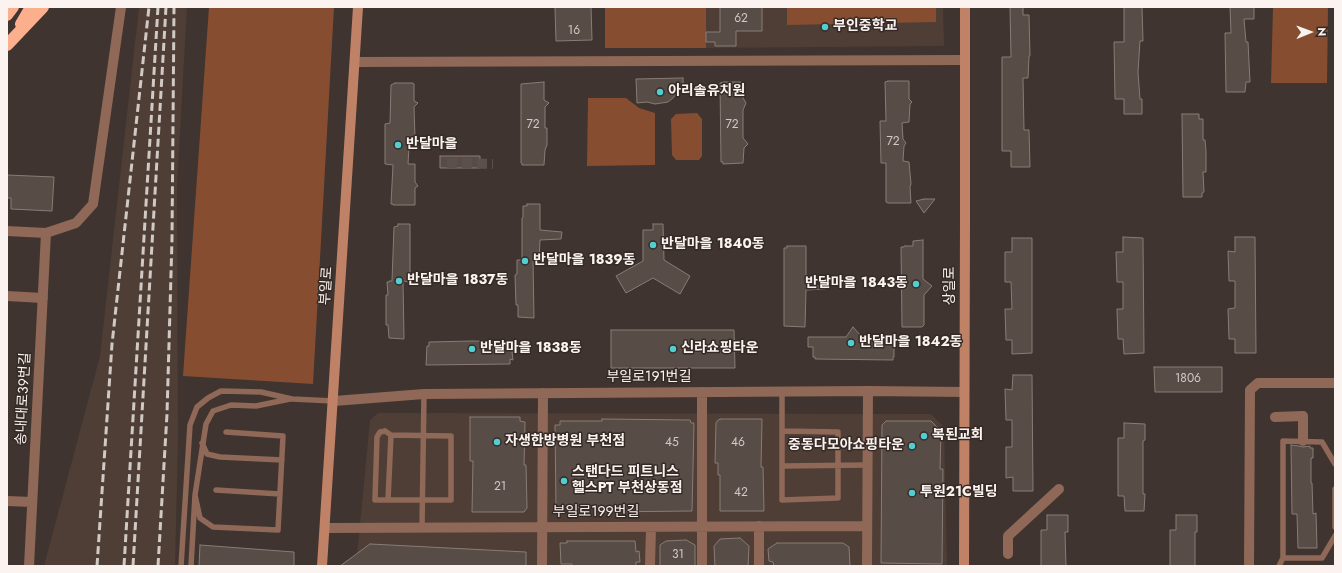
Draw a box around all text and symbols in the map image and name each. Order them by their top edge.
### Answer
house number: 62 [734,12,748,26]
north arrow [1290,12,1330,52]
place label: 부인중학교 [833,19,897,35]
marker: 부인중학교 [820,22,830,32]
house number: 16 [568,24,580,38]
text: N [1314,27,1330,36]
place label: 아리솔유치원 [668,84,745,100]
marker: 아리솔유치원 [655,87,665,97]
house number: 72 [526,118,540,132]
house number: 72 [725,118,739,132]
house number: 72 [886,135,900,149]
place label: 반달마을 [406,137,458,153]
marker: 반달마을 [393,140,403,150]
place label: 반달마을 1840동 [661,237,765,253]
marker: 반달마을 1840동 [648,240,658,250]
place label: 반달마을 1839동 [533,253,636,269]
marker: 반달마을 1839동 [520,256,530,266]
street label: 부일로 [317,266,337,306]
street label: 상일로 [943,267,959,305]
place label: 반달마을 1837동 [407,273,508,289]
marker: 반달마을 1837동 [394,276,404,286]
place label: 반달마을 1843동 [805,276,908,292]
marker: 반달마을 1843동 [911,279,921,289]
place label: 반달마을 1842동 [859,335,962,351]
marker: 반달마을 1842동 [846,338,856,348]
place label: 반달마을 1838동 [480,341,582,357]
place label: 신라쇼핑타운 [681,341,758,357]
marker: 반달마을 1838동 [467,344,477,354]
marker: 신라쇼핑타운 [668,344,678,354]
street label: 송내대로39번길 [13,352,35,446]
street label: 부일로191번길 [606,370,692,386]
house number: 1806 [1175,372,1201,386]
place label: 복된교회 [932,428,984,444]
marker: 복된교회 [919,431,929,441]
place label: 자생한방병원 부천점 [505,434,625,450]
house number: 45 [665,436,679,450]
house number: 46 [731,436,745,450]
marker: 자생한방병원 부천점 [492,437,502,447]
place label: 중동다모아쇼핑타운 [788,438,904,454]
marker: 중동다모아쇼핑타운 [907,441,917,451]
place label: 스탠다드 피트니스 헬스PT 부천상동점 [572,465,683,498]
marker: 스탠다드 피트니스 헬스PT 부천상동점 [559,476,569,486]
house number: 21 [494,480,506,494]
place label: 투원21C빌딩 [920,485,998,501]
house number: 42 [734,486,748,500]
marker: 투원21C빌딩 [907,488,917,498]
street label: 부일로199번길 [553,505,639,521]
house number: 31 [672,548,684,562]

